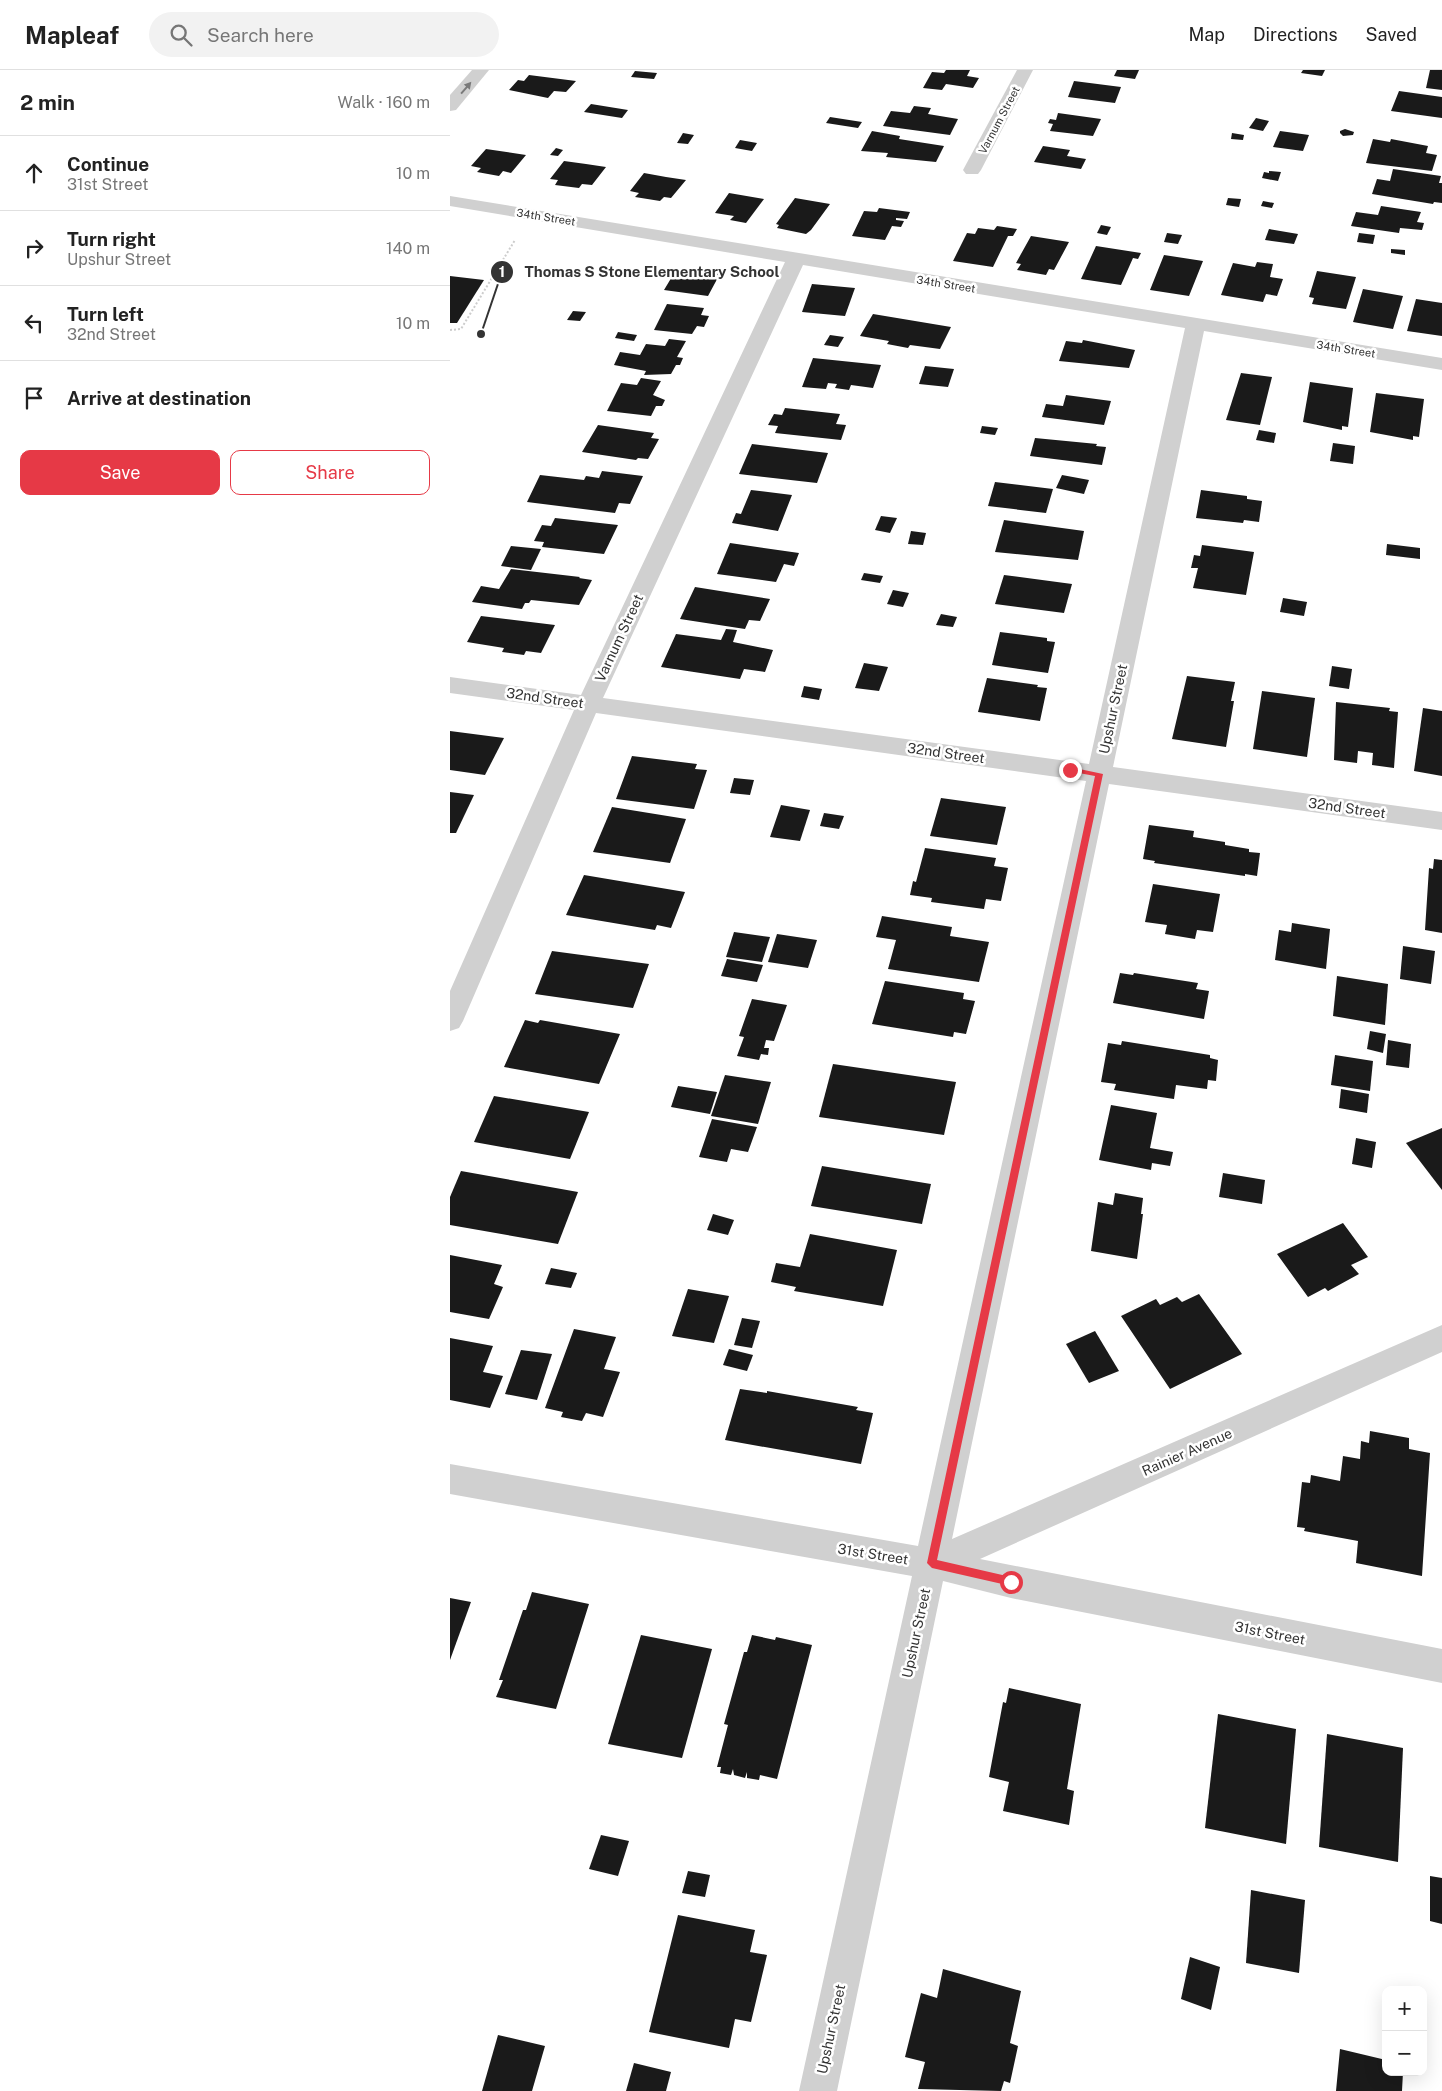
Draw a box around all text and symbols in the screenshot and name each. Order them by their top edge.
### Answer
search box [149,12,499,57]
text: Mapleaf [25,21,119,49]
icon: search [167,21,195,49]
text: Search here [207,24,314,46]
text: Map [1188,24,1225,45]
text: Directions [1253,24,1338,45]
text: Saved [1366,24,1417,45]
one-way arrow [460,82,471,95]
street label: Varnum Street [976,84,1022,156]
text: 2 min [20,90,75,115]
text: Walk · 160 m [338,93,430,112]
text: Continue [67,153,149,175]
icon: ahead [20,159,48,187]
text: 10 m [396,164,430,183]
text: 31st Street [67,175,148,194]
street label: 34th Street [516,206,576,228]
text: Turn right [67,228,156,250]
icon: right [20,234,48,262]
text: 140 m [386,239,430,258]
text: Upshur Street [67,250,171,269]
callout: Thomas S Stone Elementary School [490,257,790,287]
text: 1 [499,263,505,280]
text: Thomas S Stone Elementary School [525,263,779,280]
street label: 34th Street [916,273,976,295]
text: Turn left [67,303,144,325]
icon: left [20,309,48,337]
text: 10 m [396,314,430,333]
text: 32nd Street [67,325,156,344]
street label: 34th Street [1316,338,1376,360]
icon: arrive [20,384,48,412]
text: Arrive at destination [67,387,251,409]
button: Save [20,450,220,495]
button: Share [230,450,430,495]
street label: Varnum Street [592,592,646,684]
street label: Upshur Street [1096,663,1130,755]
street label: 32nd Street [505,685,585,711]
street label: 32nd Street [906,740,986,766]
route end [1059,759,1082,782]
street label: 32nd Street [1307,795,1387,821]
street label: Rainier Avenue [1139,1425,1235,1479]
street label: 31st Street [837,1541,909,1567]
route start [1000,1571,1023,1594]
street label: Upshur Street [899,1587,933,1679]
street label: 31st Street [1234,1618,1306,1648]
street label: Upshur Street [814,1983,848,2075]
map controls [1382,1986,1427,2076]
button: + [1382,1986,1427,2031]
button: − [1382,2031,1427,2076]

